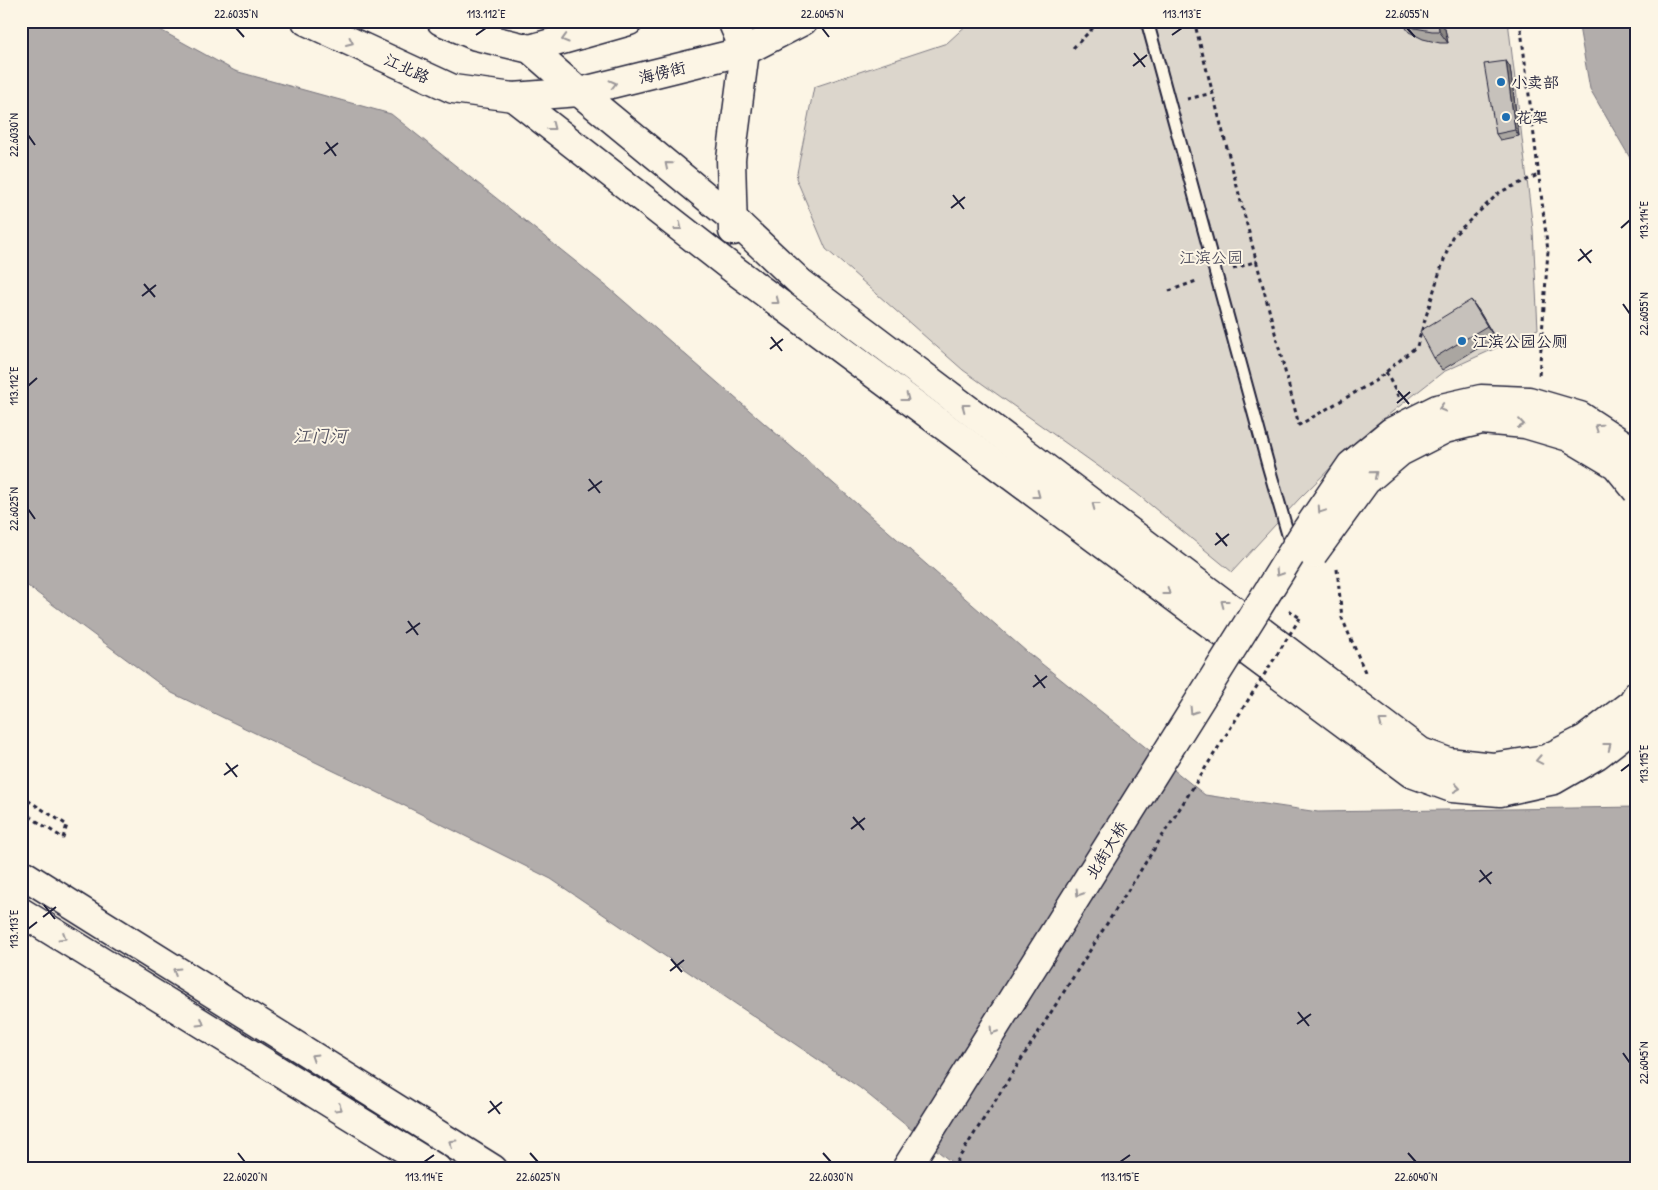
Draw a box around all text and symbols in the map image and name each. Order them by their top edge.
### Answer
text: 22.6035°N [214,5,258,22]
text: 113.112°E [466,5,506,22]
text: 22.6045°N [801,5,843,22]
text: 113.113°E [1163,5,1202,22]
text: 22.6055°N [1385,5,1429,22]
one-way arrow [561,34,570,44]
one-way arrow [345,35,354,46]
street label: 江北路 [381,48,433,88]
street label: 海傍街 [636,56,688,88]
place label: 小卖部 [1511,71,1559,93]
marker: 小卖部 [1495,76,1507,88]
one-way arrow [609,79,618,90]
place label: 花架 [1516,106,1548,128]
marker: 花架 [1500,111,1512,123]
text: 22.6030°N [5,113,22,157]
one-way arrow [546,122,555,131]
one-way arrow [665,162,674,170]
text: 113.114°E [1635,200,1652,239]
one-way arrow [674,222,683,231]
park label: 江滨公园 [1179,246,1243,268]
text: 22.6055°N [1635,292,1652,336]
one-way arrow [770,296,779,304]
place label: 江滨公园公厕 [1472,330,1568,352]
marker: 江滨公园公厕 [1456,335,1468,347]
text: 113.112°E [5,366,22,406]
one-way arrow [900,393,909,401]
one-way arrow [1439,403,1447,413]
one-way arrow [961,404,971,413]
one-way arrow [1518,418,1526,429]
water label: 江门河 [293,423,350,448]
one-way arrow [1594,424,1603,434]
one-way arrow [1368,472,1377,480]
text: 22.6025°N [5,487,22,531]
one-way arrow [1031,489,1041,498]
one-way arrow [1091,502,1101,511]
one-way arrow [1317,504,1327,513]
one-way arrow [1276,568,1286,577]
one-way arrow [1161,586,1171,595]
one-way arrow [1220,600,1230,609]
one-way arrow [1190,705,1199,714]
one-way arrow [1378,719,1388,728]
one-way arrow [1602,744,1611,752]
text: 113.115°E [1635,744,1652,783]
one-way arrow [1535,754,1544,765]
one-way arrow [1453,782,1461,793]
street label: 北街大桥 [1080,817,1132,883]
one-way arrow [1075,888,1085,897]
text: 113.113°E [5,909,22,948]
one-way arrow [57,931,66,941]
one-way arrow [172,968,182,977]
one-way arrow [195,1016,204,1026]
one-way arrow [989,1025,999,1034]
text: 22.6045°N [1635,1042,1652,1084]
one-way arrow [310,1054,320,1063]
one-way arrow [334,1102,343,1112]
one-way arrow [448,1140,458,1149]
text: 22.6020°N [223,1168,267,1185]
text: 113.114°E [405,1168,444,1185]
text: 22.6025°N [516,1168,560,1185]
text: 22.6030°N [809,1168,853,1185]
text: 113.115°E [1101,1168,1140,1185]
text: 22.6040°N [1394,1168,1438,1185]

